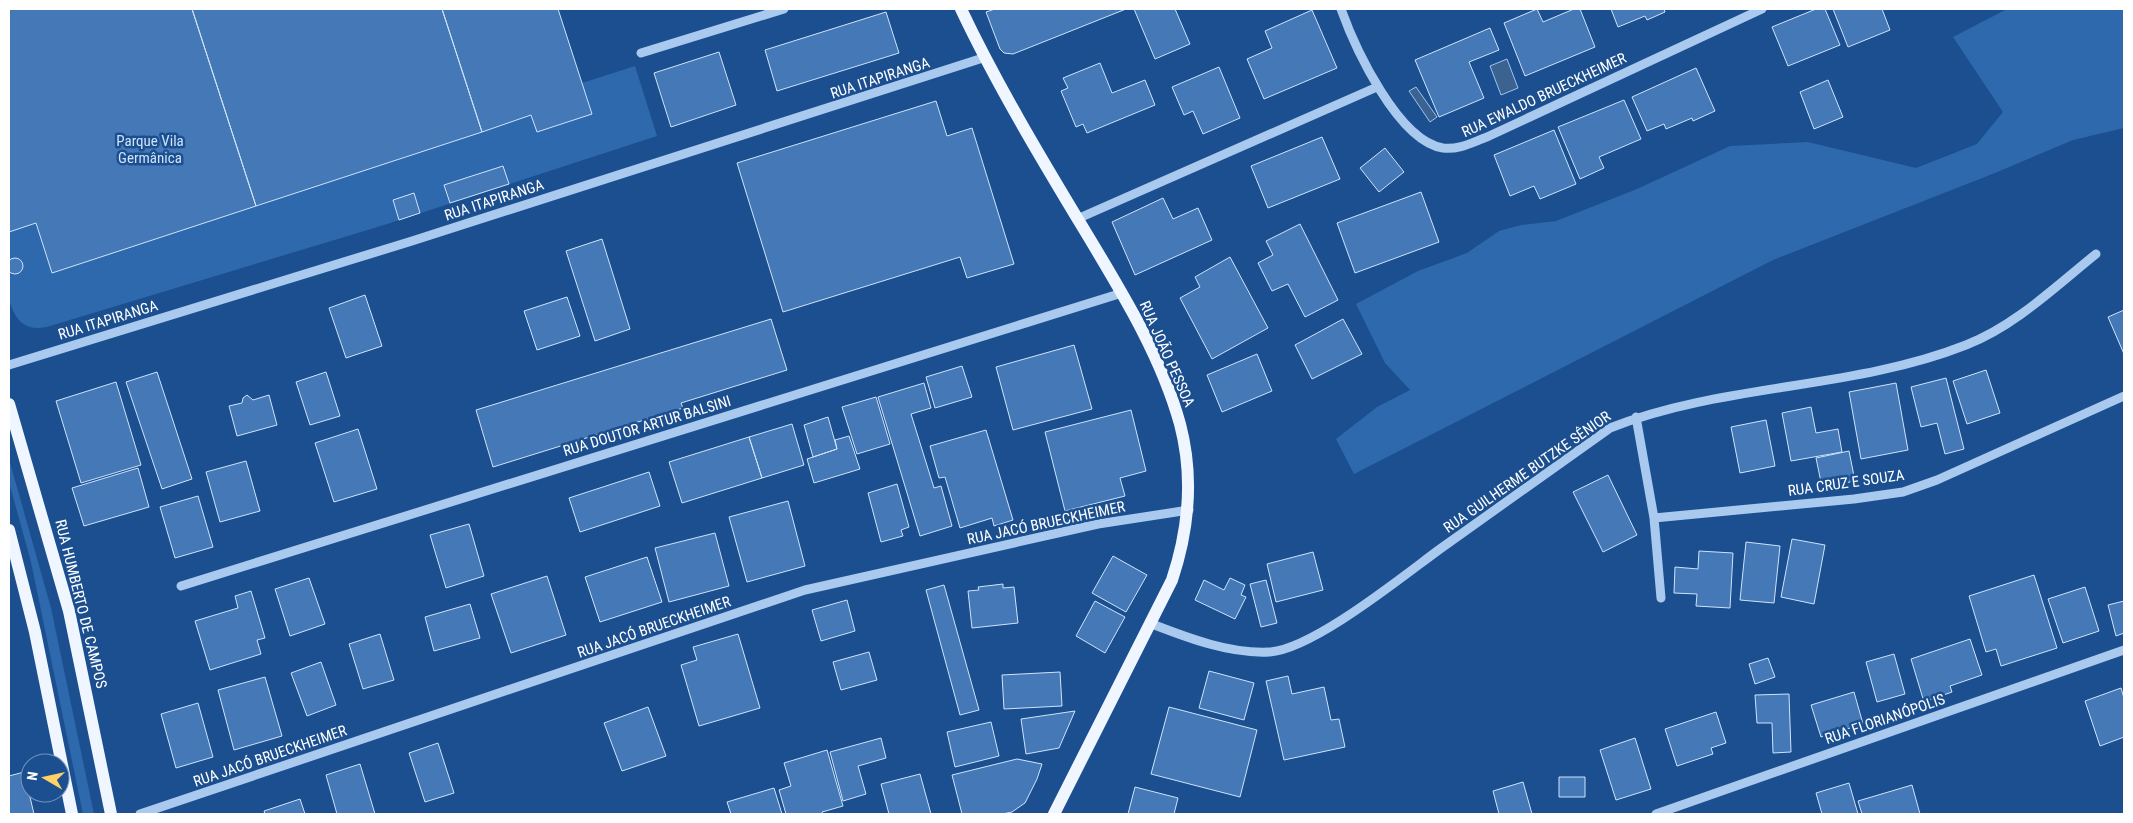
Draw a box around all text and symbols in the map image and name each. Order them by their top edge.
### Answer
street label: RUA EWALDO BRUECKHEIMER [1459,49,1629,141]
street label: RUA ITAPIRANGA [828,53,932,103]
park label: Parque Vila Germânica [116,132,184,167]
street label: RUA ITAPIRANGA [442,175,546,225]
street label: RUA ITAPIRANGA [56,296,160,344]
street label: RUA JOÃO PESSOA [1136,298,1199,410]
street label: RUA DOUTOR ARTUR BALSINI [561,392,733,460]
street label: RUA GUILHERME BUTZKE SÊNIOR [1440,407,1614,537]
street label: RUA CRUZ E SOUZA [1787,466,1906,500]
street label: RUA JACÓ BRUECKHEIMER [965,497,1127,549]
street label: RUA HUMBERTO DE CAMPOS [51,518,111,691]
street label: RUA JACÓ BRUECKHEIMER [575,592,733,662]
street label: RUA FLORIANÓPOLIS [1823,690,1948,748]
street label: RUA JACÓ BRUECKHEIMER [191,721,349,791]
north arrow [20,753,70,803]
text: N [24,770,41,781]

